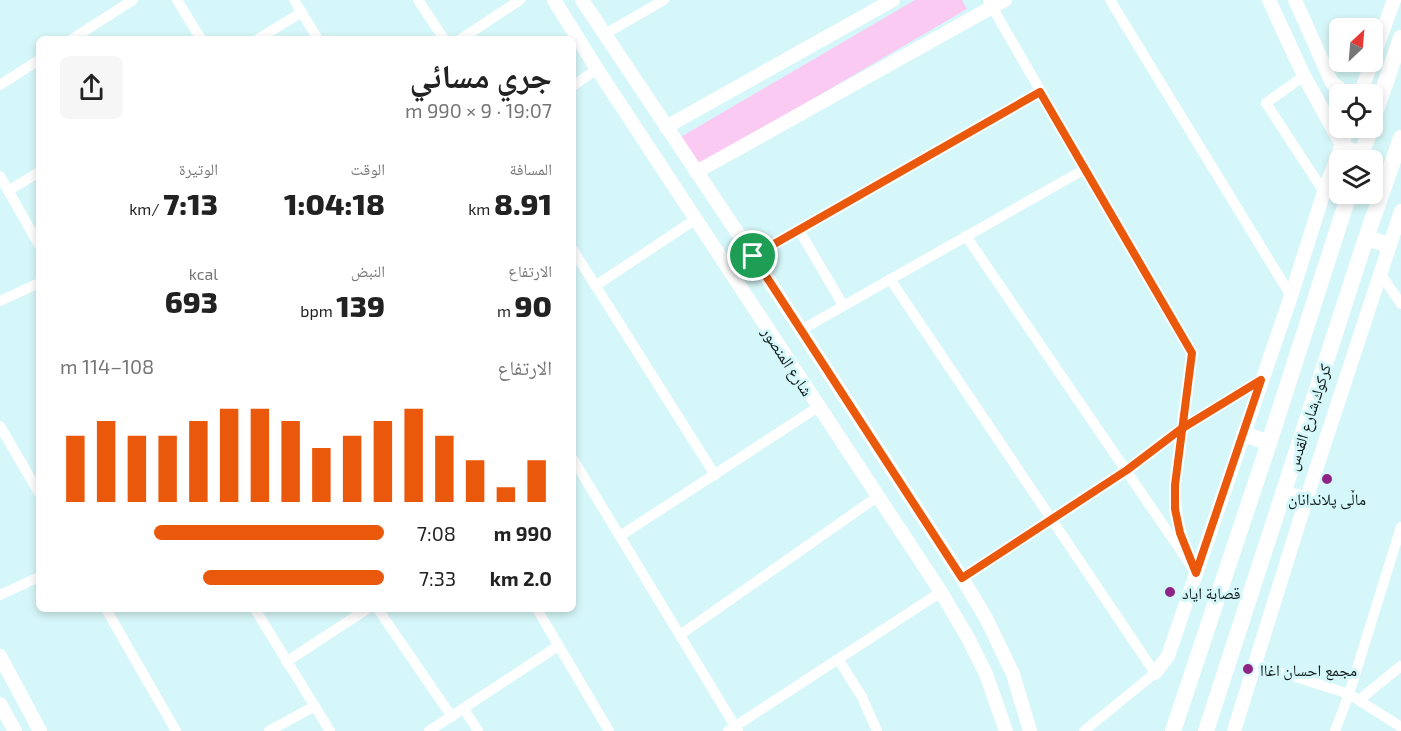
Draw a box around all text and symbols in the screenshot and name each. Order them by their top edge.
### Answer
north arrow [1329,18,1383,72]
map controls [1329,18,1383,204]
text: جري مسائي [410,55,552,95]
button: share [60,56,123,119]
button: locate [1329,84,1383,138]
text: 19:07 · 9 × 990 m [405,98,552,122]
button: layers [1329,150,1383,204]
text: الوتيرة [179,159,218,178]
text: الوقت [351,159,385,178]
text: المسافة [510,159,552,178]
text: 7:13 [163,185,218,221]
text: 1:04:18 [284,185,385,221]
text: 8.91 [494,185,552,221]
text: /km [129,199,163,218]
text: km [468,199,494,218]
pin [727,230,778,281]
icon: arrive [736,239,769,272]
text: النبض [351,261,385,280]
text: الارتفاع [508,261,552,280]
text: kcal [189,264,218,283]
text: 693 [165,283,218,319]
text: 139 [336,287,385,323]
text: 90 [515,287,552,323]
text: bpm [300,301,336,320]
text: m [497,301,515,320]
street label: شارع المنصور [756,322,817,400]
text: 108–114 m [60,354,154,378]
text: الارتفاع [497,355,552,379]
street label: كركوك,شارع القدس [1282,361,1336,473]
marker: ماڵی پلاندانان [1320,472,1334,486]
place label: ماڵی پلاندانان [1288,489,1366,510]
text: 7:08 [417,521,456,545]
text: 990 m [494,521,552,545]
text: 7:33 [419,566,456,590]
text: 2.0 km [490,566,552,590]
place label: قصابة اياد [1182,583,1240,602]
marker: قصابة اياد [1163,585,1177,599]
place label: مجمع احسان اغاا [1260,660,1357,681]
marker: مجمع احسان اغاا [1241,662,1255,676]

